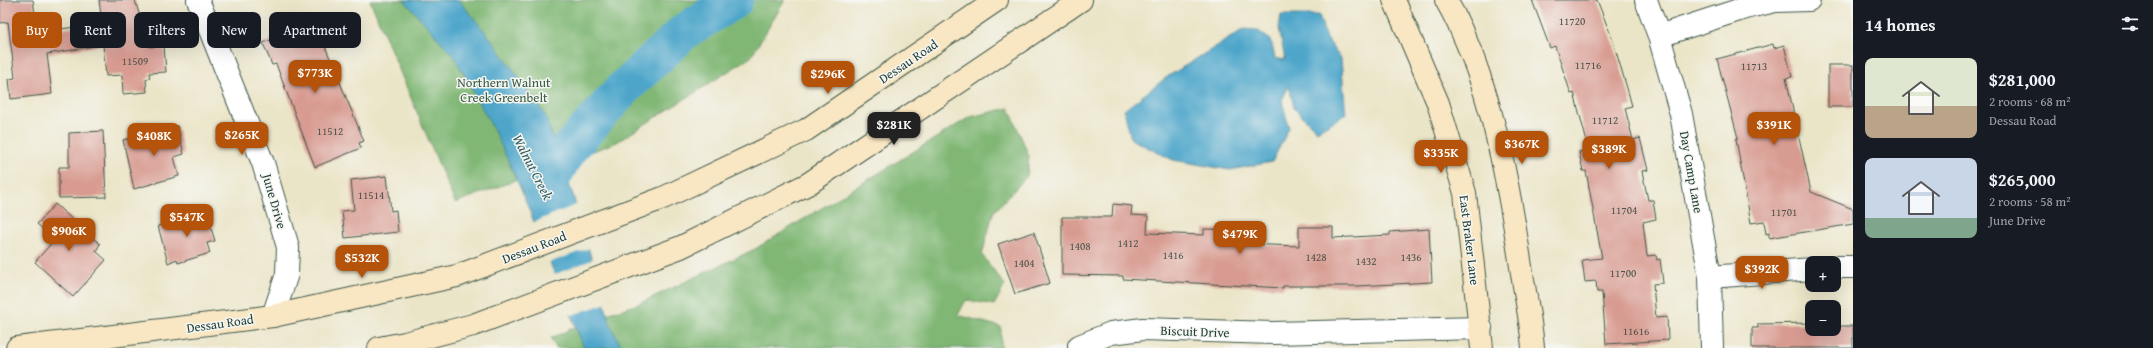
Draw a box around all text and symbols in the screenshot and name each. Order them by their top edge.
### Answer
chip: Buy [12,12,62,48]
chip: Rent [70,12,126,48]
chip: Filters [134,12,199,48]
chip: New [207,12,261,48]
chip: Apartment [269,12,361,48]
text: 14 homes [1865,12,1936,37]
house number: 11720 [1559,13,1585,29]
icon: filters [2119,13,2141,35]
street label: Dessau Road [875,35,942,88]
house number: 11509 [122,53,148,69]
house number: 11716 [1575,57,1601,73]
house number: 11713 [1741,58,1767,74]
pin: $773K [287,60,343,94]
pin: $296K [800,61,856,95]
text: $773K [297,63,333,82]
text: $296K [810,64,846,83]
text: $281,000 [1989,67,2055,92]
park label: Northern Walnut Creek Greenbelt [457,73,551,107]
icon: home [1897,74,1945,122]
text: 2 rooms · 68 m² [1989,92,2071,111]
text: Dessau Road [1989,111,2057,130]
pin: $281K [866,112,922,146]
house number: 11712 [1592,112,1618,128]
pin: $391K [1746,112,1802,146]
text: $281K [876,115,912,134]
text: $391K [1756,115,1792,134]
pin: $265K [214,122,270,156]
pin: $408K [126,123,182,157]
house number: 11512 [317,123,343,139]
text: $265K [224,125,260,144]
text: $408K [136,126,172,145]
street label: Day Camp Lane [1675,130,1708,215]
water label: Walnut Creek [508,131,558,204]
pin: $367K [1494,131,1550,165]
text: $367K [1504,134,1540,153]
pin: $389K [1581,136,1637,170]
text: $389K [1591,139,1627,158]
pin: $335K [1413,140,1469,174]
text: $335K [1423,143,1459,162]
text: $265,000 [1989,167,2055,192]
street label: June Drive [257,169,291,231]
icon: home [1897,174,1945,222]
house number: 11514 [358,187,384,203]
text: 2 rooms · 58 m² [1989,192,2071,211]
street label: East Braker Lane [1455,194,1484,286]
house number: 11704 [1611,202,1637,218]
pin: $547K [159,204,215,238]
house number: 11701 [1771,204,1797,220]
text: $547K [169,207,205,226]
text: June Drive [1989,211,2046,230]
pin: $906K [41,218,97,252]
text: $906K [51,221,87,240]
pin: $479K [1212,221,1268,255]
text: $479K [1222,224,1258,243]
street label: Dessau Road [499,226,569,268]
house number: 1412 [1117,235,1139,251]
house number: 1408 [1069,238,1091,254]
pin: $532K [334,245,390,279]
house number: 1416 [1162,247,1184,263]
text: $532K [344,248,380,267]
house number: 1428 [1305,249,1327,265]
house number: 1436 [1400,249,1422,265]
house number: 1432 [1355,253,1377,269]
house number: 1404 [1013,255,1035,271]
pin: $392K [1734,256,1790,290]
map controls [1805,256,1841,336]
button: + [1805,256,1841,292]
text: $392K [1744,259,1780,278]
house number: 11700 [1610,265,1636,281]
button: − [1805,300,1841,336]
street label: Dessau Road [185,309,255,338]
street label: Biscuit Drive [1160,321,1230,342]
house number: 11616 [1623,323,1649,339]

